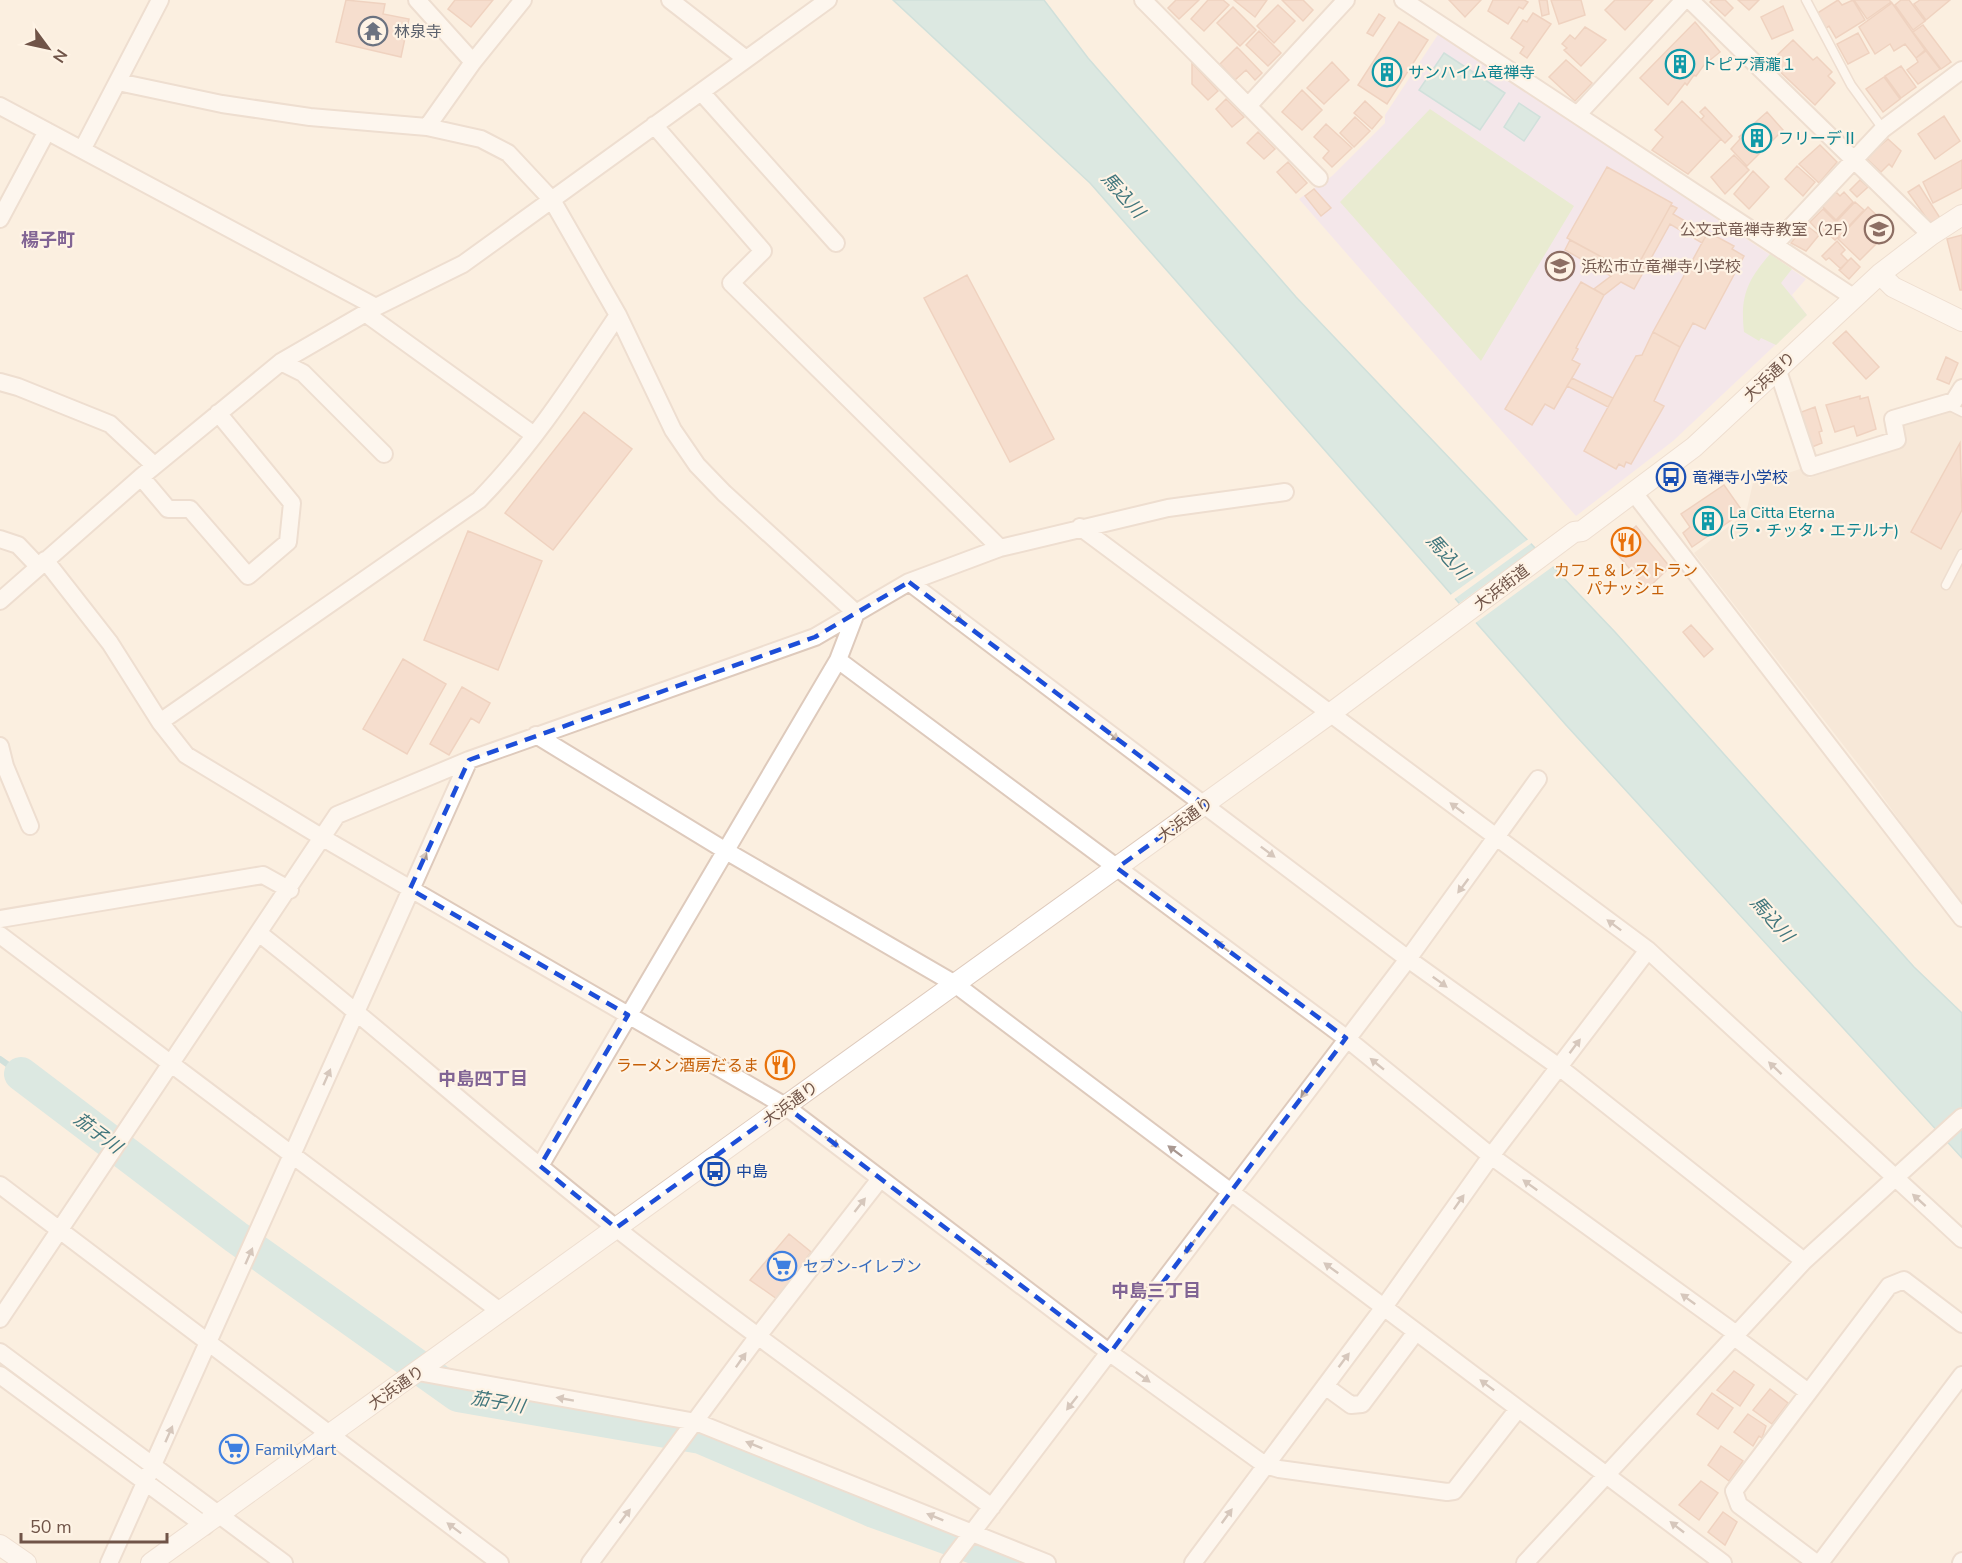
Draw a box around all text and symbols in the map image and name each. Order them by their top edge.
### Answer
temple icon: 林泉寺 [357,15,389,47]
north arrow [18,18,78,78]
place label: 林泉寺 [394,21,442,43]
text: N [47,45,72,67]
building icon: トピア清瀧１ [1664,48,1696,80]
place label: トピア清瀧１ [1701,54,1797,76]
building icon: サンハイム竜禅寺 [1371,56,1403,88]
place label: サンハイム竜禅寺 [1408,62,1535,84]
building icon: フリーデⅡ [1741,122,1773,154]
place label: フリーデⅡ [1778,128,1858,150]
water label: 馬込川 [1096,167,1151,225]
school or university icon: 公文式竜禅寺教室（2F） [1863,213,1895,245]
place label: 公文式竜禅寺教室（2F） [1680,219,1858,241]
district label: 楊子町 [21,228,75,252]
school or university icon: 浜松市立竜禅寺小学校 [1544,250,1576,282]
place label: 浜松市立竜禅寺小学校 [1581,256,1741,278]
street label: 大浜通り [1739,347,1801,407]
bus stop icon: 竜禅寺小学校 [1655,461,1687,493]
place label: 竜禅寺小学校 [1692,467,1788,489]
place label: La Citta Eterna (ラ・チッタ・エテルナ) [1729,502,1899,542]
building icon: La Citta Eterna (ラ・チッタ・エテルナ) [1692,505,1724,537]
restaurant icon: カフェ＆レストラン パナッシェ [1610,526,1642,558]
water label: 馬込川 [1421,529,1476,587]
street label: 大浜街道 [1469,560,1534,616]
place label: カフェ＆レストラン パナッシェ [1554,560,1698,600]
one-way arrow [948,611,964,624]
one-way arrow [1104,728,1119,740]
street label: 大浜通り [1153,792,1218,848]
one-way arrow [1450,802,1466,814]
one-way arrow [1259,846,1275,858]
one-way arrow [418,851,428,869]
one-way arrow [1457,877,1469,893]
water label: 馬込川 [1745,891,1800,949]
one-way arrow [1606,919,1621,931]
one-way arrow [1214,940,1230,952]
one-way arrow [1433,975,1448,987]
one-way arrow [1569,1038,1581,1054]
restaurant icon: ラーメン酒房だるま [764,1049,796,1081]
place label: ラーメン酒房だるま [616,1055,759,1077]
one-way arrow [1369,1057,1385,1070]
one-way arrow [1768,1061,1782,1075]
district label: 中島四丁目 [438,1067,528,1091]
one-way arrow [323,1069,332,1086]
street label: 大浜通り [758,1076,823,1132]
one-way arrow [1301,1083,1313,1098]
water label: 茄子川 [69,1107,128,1160]
one-way arrow [823,1136,839,1148]
one-way arrow [1167,1145,1183,1158]
bus stop icon: 中島 [699,1155,731,1187]
place label: 中島 [736,1161,768,1183]
one-way arrow [1523,1179,1538,1191]
one-way arrow [1911,1193,1926,1207]
one-way arrow [1453,1195,1465,1211]
one-way arrow [854,1197,867,1213]
one-way arrow [1183,1239,1196,1255]
one-way arrow [244,1247,253,1264]
supermarket icon: セブン-イレブン [766,1250,798,1282]
one-way arrow [978,1254,994,1266]
place label: セブン-イレブン [803,1256,922,1278]
one-way arrow [1324,1262,1340,1274]
district label: 中島三丁目 [1111,1279,1201,1303]
one-way arrow [1681,1293,1697,1305]
one-way arrow [735,1352,747,1368]
one-way arrow [1338,1352,1351,1368]
street label: 大浜通り [364,1360,429,1415]
one-way arrow [1134,1371,1150,1383]
one-way arrow [1479,1379,1495,1392]
water label: 茄子川 [469,1385,529,1419]
one-way arrow [555,1394,574,1403]
one-way arrow [1066,1394,1078,1410]
one-way arrow [164,1424,174,1442]
supermarket icon: FamilyMart [218,1433,250,1465]
place label: FamilyMart [255,1439,336,1461]
one-way arrow [744,1440,762,1450]
scale bar [21,1506,166,1544]
one-way arrow [1221,1508,1233,1524]
one-way arrow [619,1509,631,1524]
one-way arrow [926,1512,944,1521]
text: 50 m [30,1515,72,1539]
one-way arrow [446,1522,462,1534]
one-way arrow [1669,1522,1684,1534]

